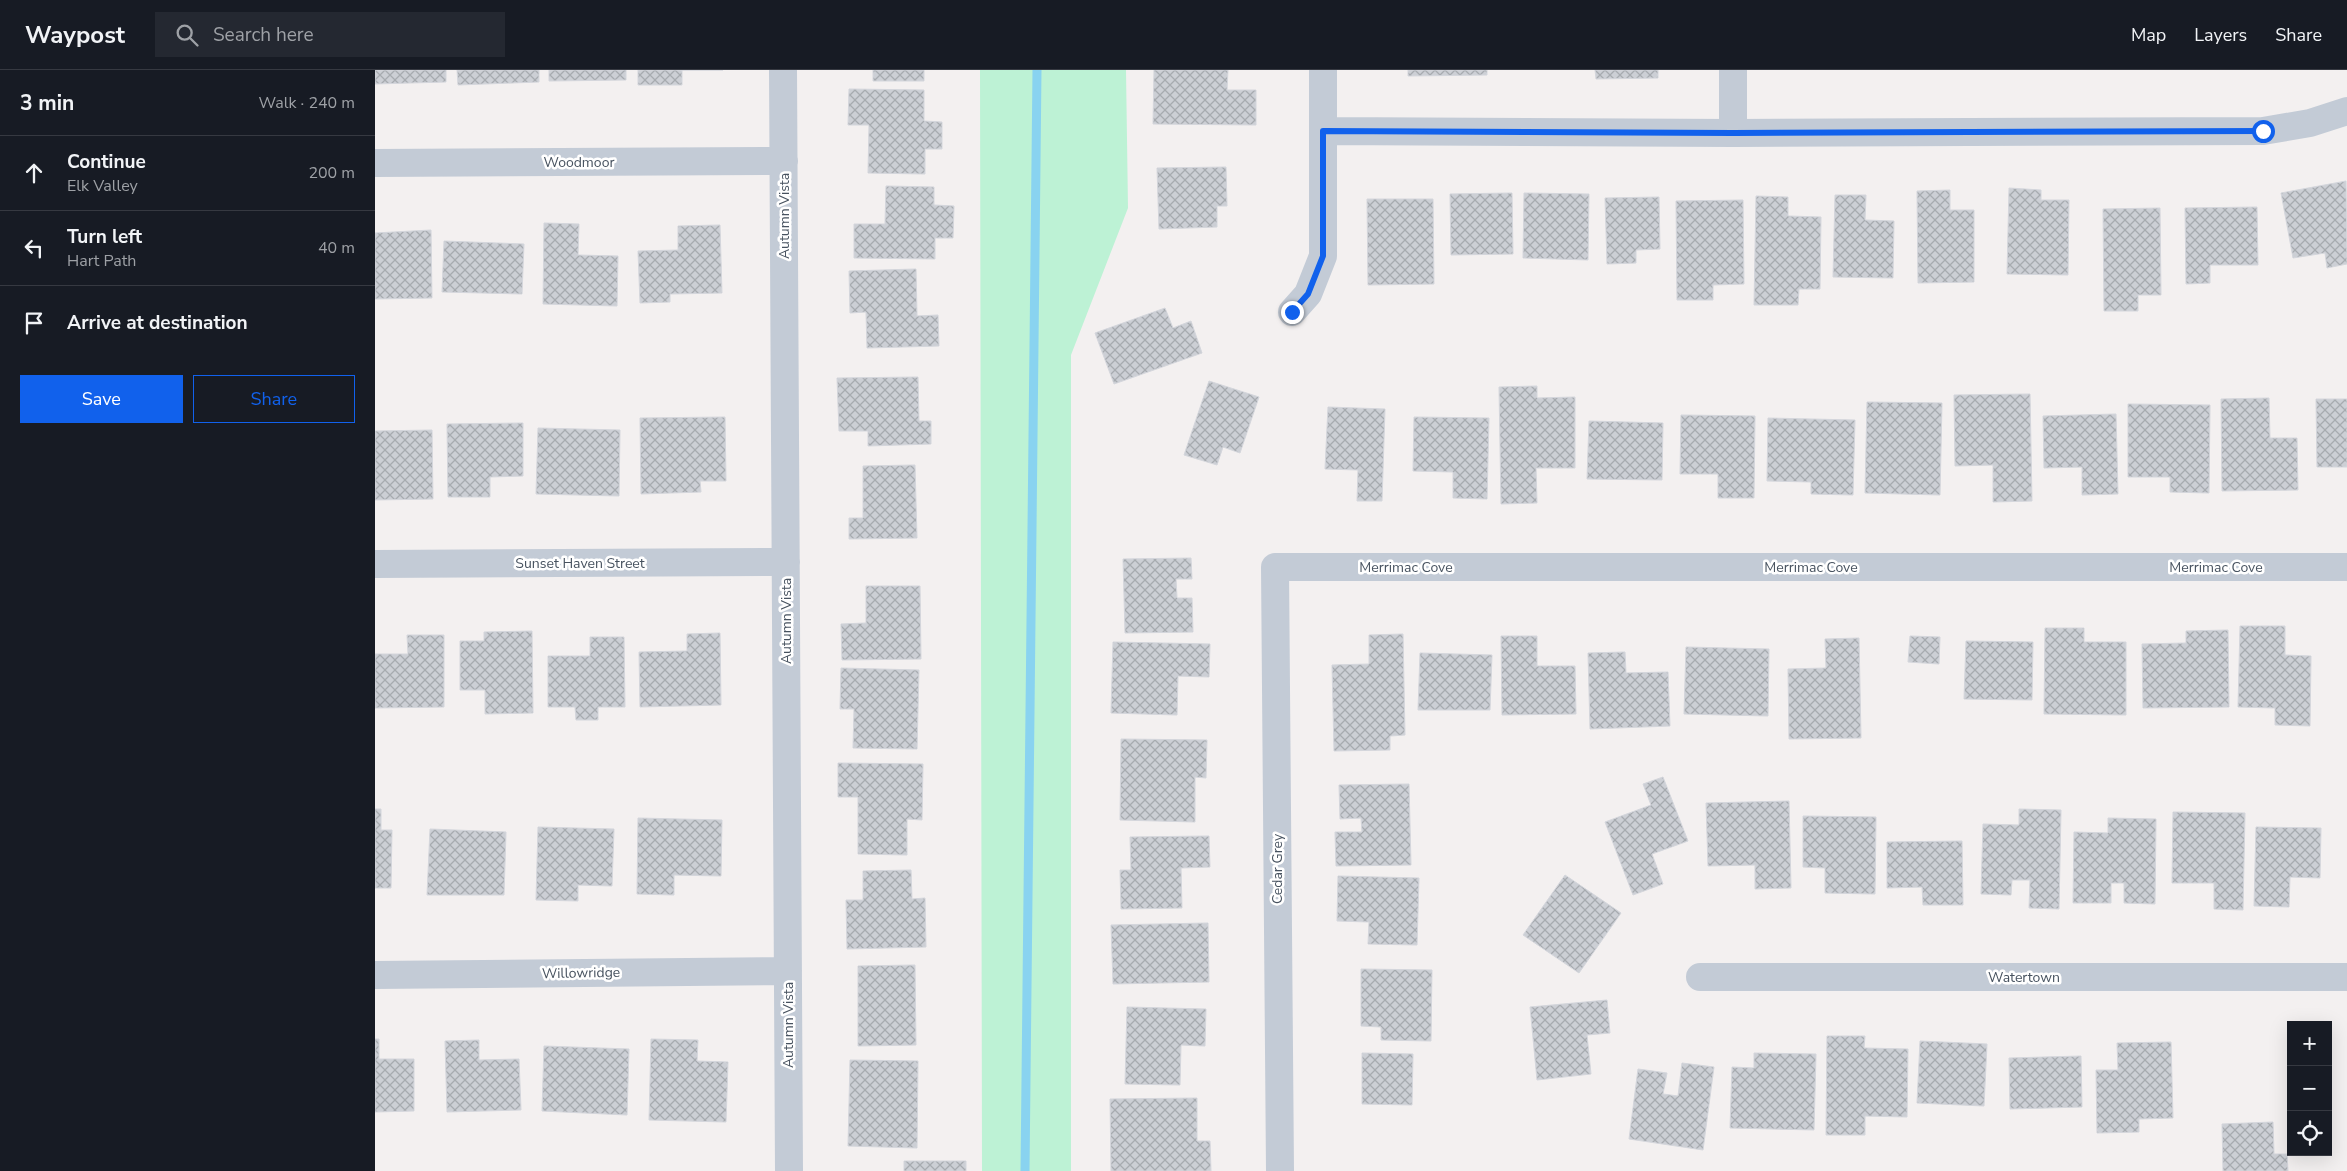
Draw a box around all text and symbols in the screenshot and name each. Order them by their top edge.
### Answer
search box [155,12,505,57]
text: Waypost [25,19,125,51]
icon: search [173,21,201,49]
text: Search here [213,22,314,48]
text: Map [2131,23,2166,47]
text: Layers [2194,23,2247,47]
text: Share [2275,23,2322,47]
text: 3 min [20,89,74,117]
text: Walk · 240 m [259,92,355,114]
route start [2252,120,2275,143]
text: Continue [67,149,146,175]
street label: Woodmoor [544,153,614,172]
icon: ahead [20,159,48,187]
text: 200 m [308,162,355,184]
street label: Autumn Vista [775,173,794,259]
text: Elk Valley [67,175,138,197]
text: Turn left [67,224,142,250]
icon: left [20,234,48,262]
text: 40 m [318,237,355,259]
text: Hart Path [67,250,136,272]
route end [1281,301,1304,324]
icon: arrive [20,309,48,337]
text: Arrive at destination [67,310,248,336]
button: Save [20,375,183,423]
button: Share [193,375,355,423]
street label: Sunset Haven Street [515,554,645,573]
street label: Merrimac Cove [1359,558,1453,577]
street label: Merrimac Cove [1764,558,1858,577]
street label: Merrimac Cove [2169,558,2263,577]
street label: Autumn Vista [777,578,796,664]
street label: Cedar Grey [1268,833,1287,904]
street label: Willowridge [542,963,620,983]
street label: Watertown [1988,968,2060,987]
street label: Autumn Vista [779,982,798,1068]
map controls [2287,1021,2332,1156]
button: + [2287,1021,2332,1066]
button: − [2287,1066,2332,1111]
button: locate [2287,1111,2332,1156]

